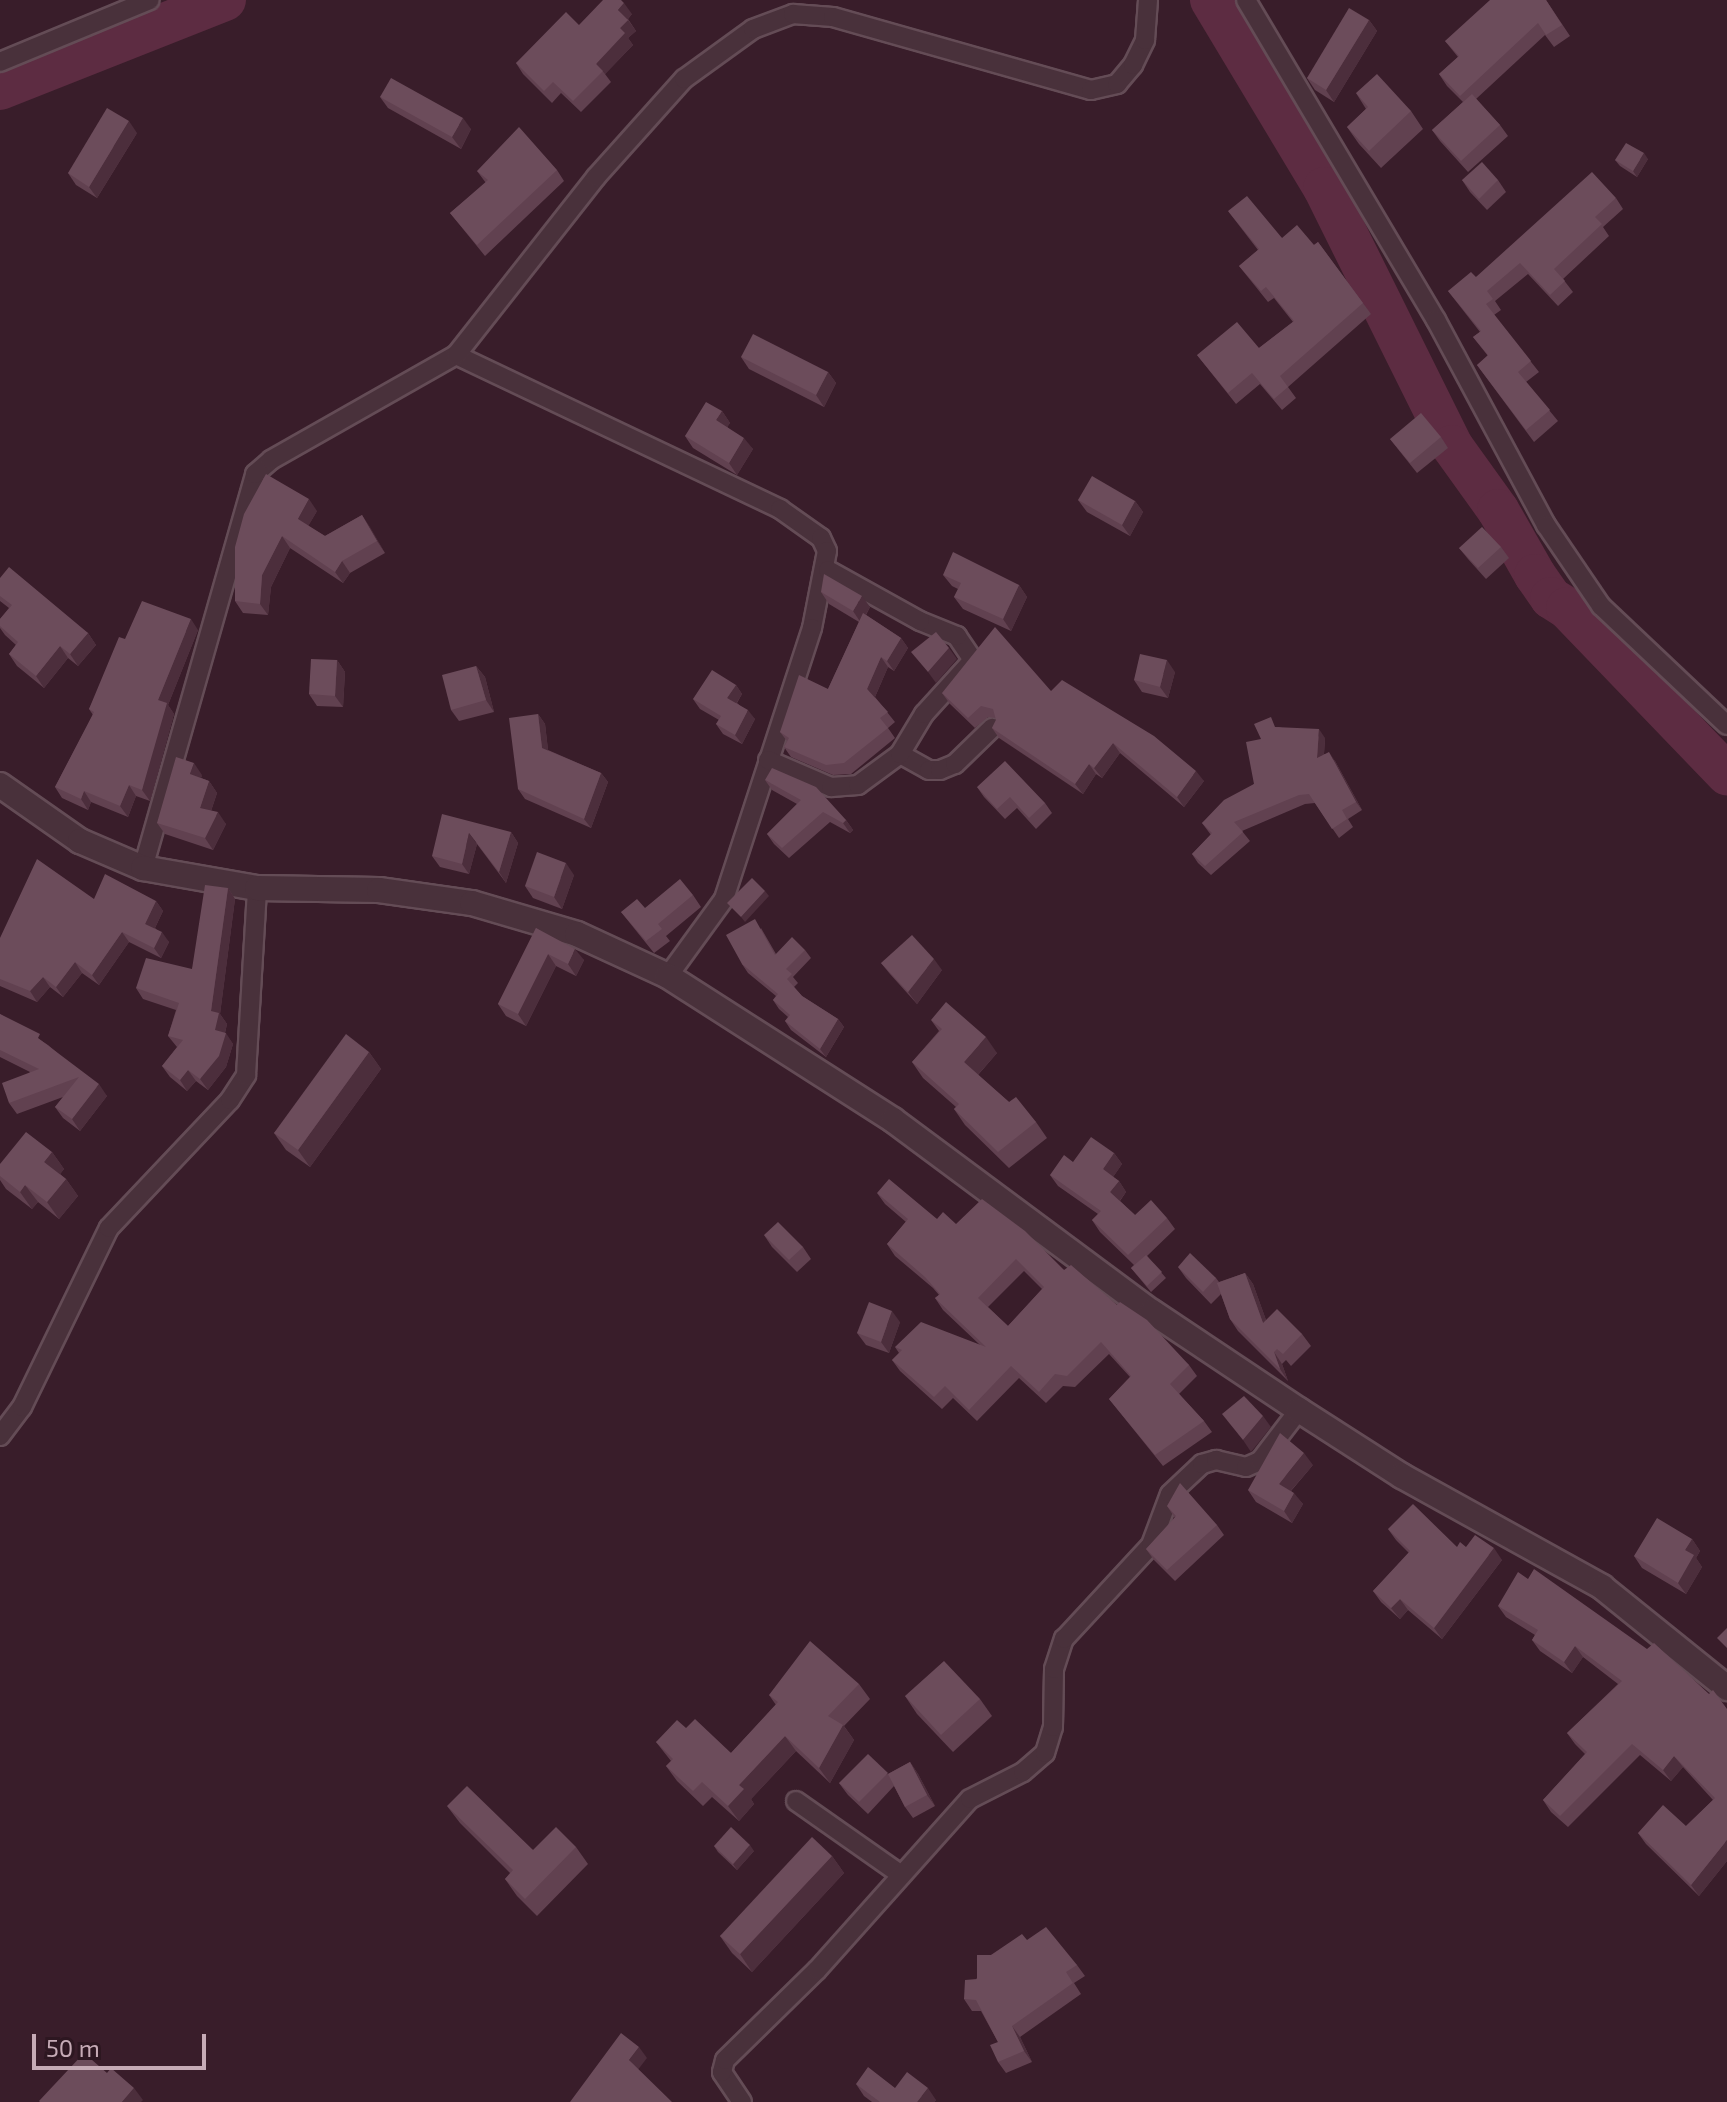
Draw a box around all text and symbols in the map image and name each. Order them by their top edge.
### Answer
scale bar [36,2018,210,2068]
text: 50 m [46,2033,100,2062]

